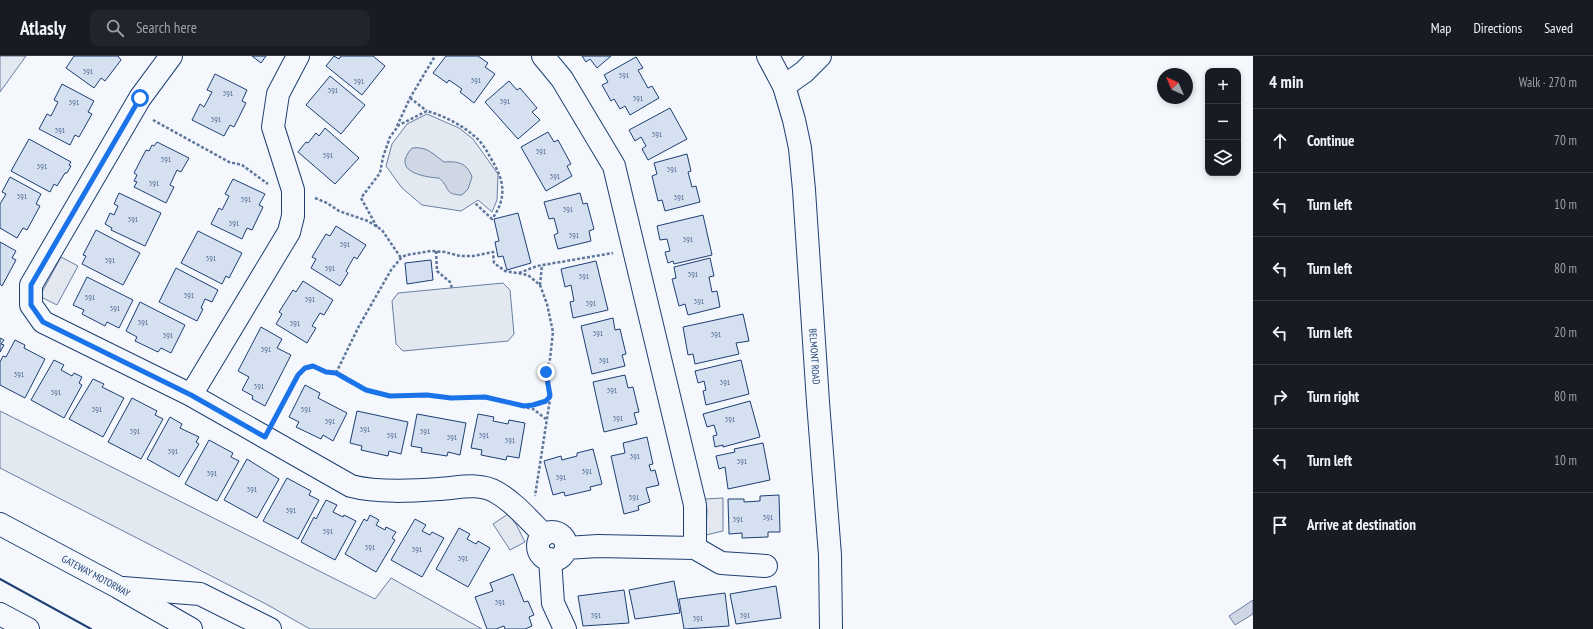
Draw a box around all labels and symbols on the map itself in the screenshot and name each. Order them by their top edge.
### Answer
house number: 391 [83,66,94,76]
north arrow [1157,68,1193,104]
house number: 391 [619,70,630,80]
house number: 391 [471,75,482,85]
house number: 391 [354,76,365,86]
house number: 391 [328,85,339,95]
house number: 391 [223,88,234,98]
route start [131,89,149,107]
house number: 391 [633,93,644,103]
house number: 391 [500,96,511,106]
house number: 391 [69,97,80,107]
house number: 391 [211,114,222,124]
house number: 391 [55,125,66,135]
house number: 391 [652,129,663,139]
house number: 391 [536,146,547,156]
house number: 391 [323,150,334,160]
house number: 391 [161,154,172,164]
house number: 391 [37,161,48,171]
house number: 391 [667,164,678,174]
house number: 391 [550,171,561,181]
house number: 391 [149,178,160,188]
house number: 391 [17,191,28,201]
house number: 391 [674,192,685,202]
house number: 391 [241,194,252,204]
house number: 391 [563,204,574,214]
house number: 391 [128,214,139,224]
house number: 391 [229,218,240,228]
house number: 391 [569,230,580,240]
house number: 391 [683,234,694,244]
house number: 391 [340,239,351,249]
house number: 391 [206,253,217,263]
house number: 391 [105,255,116,265]
house number: 391 [325,263,336,273]
house number: 391 [688,269,699,279]
house number: 391 [579,271,590,281]
house number: 391 [184,290,195,300]
house number: 391 [85,292,96,302]
house number: 391 [305,294,316,304]
house number: 391 [694,296,705,306]
house number: 391 [586,298,597,308]
house number: 391 [110,303,121,313]
house number: 391 [138,317,149,327]
house number: 391 [290,318,301,328]
house number: 391 [593,328,604,338]
street label: BELMONT ROAD [807,328,823,385]
house number: 391 [711,329,722,339]
house number: 391 [163,330,174,340]
house number: 391 [261,344,272,354]
house number: 391 [599,355,610,365]
route end [537,363,555,381]
house number: 391 [14,369,25,379]
house number: 391 [720,377,731,387]
house number: 391 [254,381,265,391]
house number: 391 [607,385,618,395]
house number: 391 [51,387,62,397]
house number: 391 [92,404,103,414]
house number: 391 [301,404,312,414]
house number: 391 [613,413,624,423]
house number: 391 [725,414,736,424]
house number: 391 [325,416,336,426]
house number: 391 [360,424,371,434]
house number: 391 [130,426,141,436]
house number: 391 [420,426,431,436]
house number: 391 [387,430,398,440]
house number: 391 [479,430,490,440]
house number: 391 [447,432,458,442]
house number: 391 [505,435,516,445]
house number: 391 [168,446,179,456]
house number: 391 [630,451,641,461]
house number: 391 [737,456,748,466]
house number: 391 [582,466,593,476]
house number: 391 [207,468,218,478]
house number: 391 [556,472,567,482]
house number: 391 [247,484,258,494]
house number: 391 [629,492,640,502]
house number: 391 [286,505,297,515]
house number: 391 [763,512,774,522]
house number: 391 [733,514,744,524]
house number: 391 [323,526,334,536]
house number: 391 [365,542,376,552]
house number: 391 [412,544,423,554]
street label: GATEWAY MOTORWAY [60,552,133,599]
house number: 391 [458,553,469,563]
house number: 391 [495,597,506,607]
house number: 391 [591,610,602,620]
house number: 391 [740,610,751,620]
house number: 391 [693,613,704,623]

